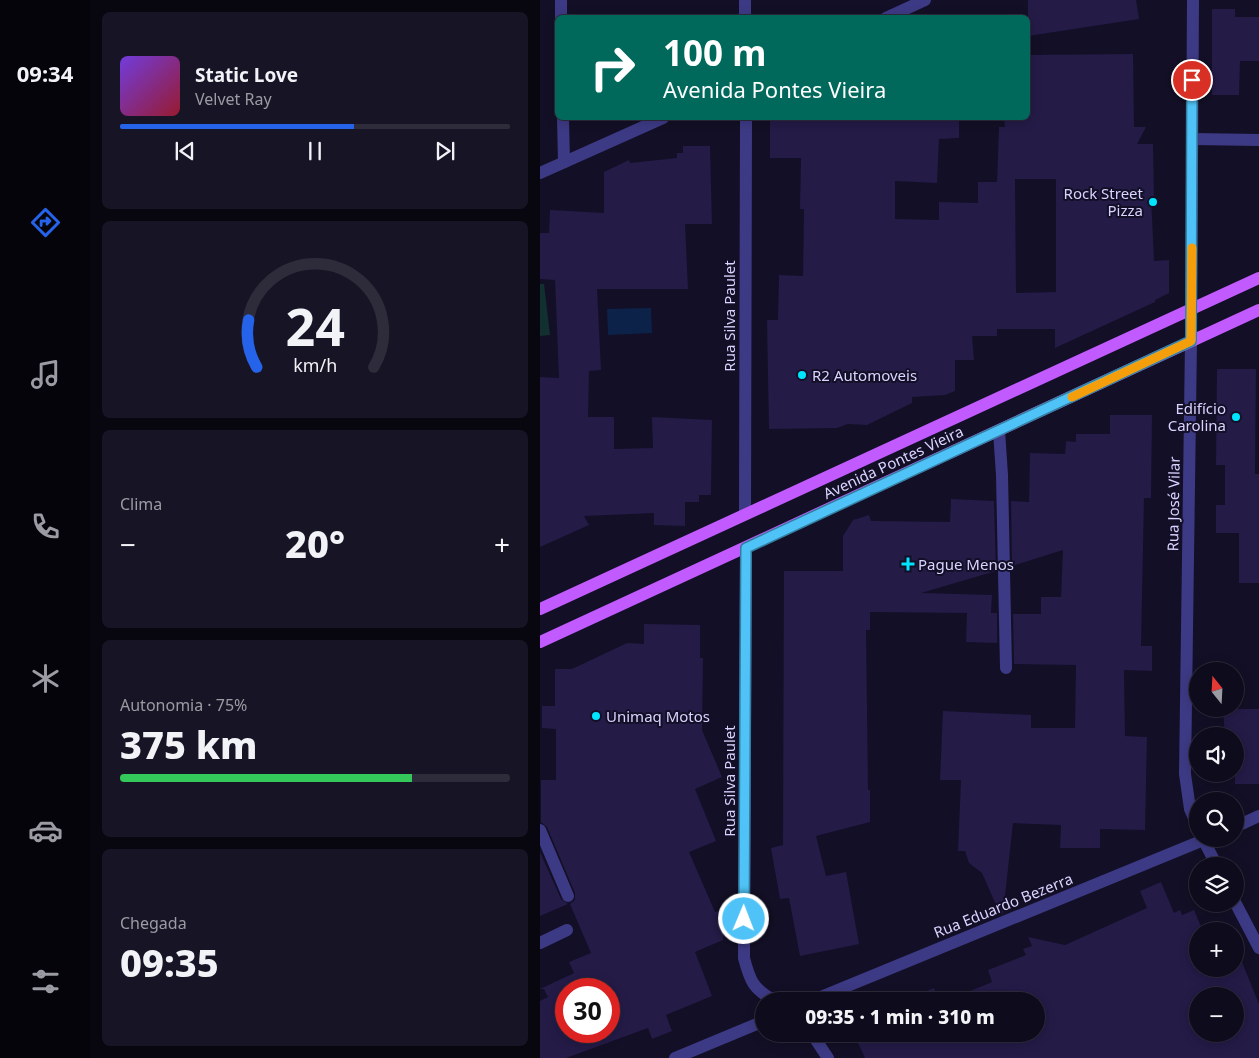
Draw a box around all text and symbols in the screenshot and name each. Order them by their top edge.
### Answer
text: 100 m [663,29,766,76]
icon: right [580,35,645,100]
text: 09:34 [17,58,73,88]
pin [1171,59,1213,101]
text: Static Love [195,62,298,88]
icon: arrive [1178,66,1206,94]
text: Avenida Pontes Vieira [663,74,886,104]
text: Velvet Ray [195,88,272,110]
icon: previous [171,137,199,165]
icon: pause [301,137,329,165]
icon: next [431,137,459,165]
place label: Rock Street Pizza [1064,183,1144,220]
marker: Rock Street Pizza [1147,196,1159,208]
icon: directions [28,205,63,240]
street label: Rua Silva Paulet [719,260,739,372]
text: 24 [285,290,345,361]
text: km/h [293,353,337,377]
icon: music [28,357,63,392]
place label: R2 Automoveis [812,365,917,385]
marker: R2 Automoveis [796,369,808,381]
place label: Edifício Carolina [1168,398,1226,435]
marker: Edifício Carolina [1230,411,1242,423]
street label: Avenida Pontes Vieira [820,421,966,503]
street label: Rua José Vilar [1162,456,1184,552]
text: Clima [120,493,162,515]
icon: phone [28,509,63,544]
text: 20° [285,517,345,569]
text: − [120,525,136,563]
text: + [494,525,510,563]
place label: Pague Menos [918,554,1014,574]
marker: Pague Menos [902,558,914,570]
icon: climate [28,661,63,696]
north arrow [1189,662,1244,718]
map controls [1189,662,1244,1042]
text: Autonomia · 75% [120,694,247,716]
place label: Unimaq Motos [606,706,710,726]
marker: Unimaq Motos [590,710,602,722]
text: 375 km [120,718,258,770]
street label: Rua Silva Paulet [719,725,739,837]
button: sound [1189,727,1244,782]
button: search [1189,792,1244,847]
icon: car [28,813,63,848]
button: layers [1189,857,1244,912]
street label: Rua Eduardo Bezerra [930,868,1076,942]
position arrow [717,892,769,944]
text: Chegada [120,912,187,934]
button: + [1189,922,1244,977]
text: 09:35 [120,936,219,988]
icon: filters [28,964,63,999]
speed limit sign: 30 [555,978,620,1043]
button: − [1189,987,1244,1042]
text: 09:35 · 1 min · 310 m [805,1004,995,1030]

